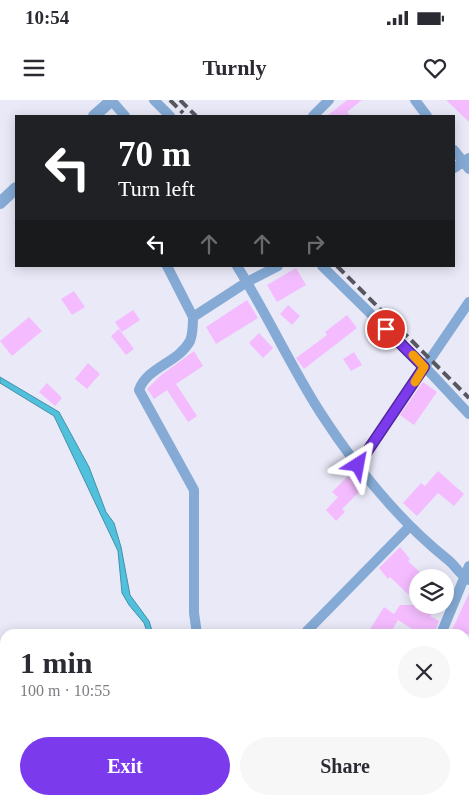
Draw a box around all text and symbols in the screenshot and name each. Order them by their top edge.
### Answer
text: 10:54 [25,7,69,28]
icon: menu [20,54,48,82]
icon: heart [421,54,449,82]
text: Turnly [202,55,267,80]
icon: left [35,135,100,200]
text: 70 m [118,135,191,174]
text: Turn left [118,176,195,201]
icon: left [142,230,170,258]
icon: ahead [195,230,223,258]
icon: ahead [248,230,276,258]
icon: right [301,230,329,258]
pin [365,308,407,350]
icon: arrive [372,315,400,343]
position arrow [331,438,383,490]
map controls [409,569,454,614]
button: layers [409,569,454,614]
text: 1 min [20,646,93,679]
button: close [398,646,450,698]
text: 100 m · 10:55 [20,682,110,699]
button: Exit [20,737,230,795]
button: Share [240,737,450,795]

